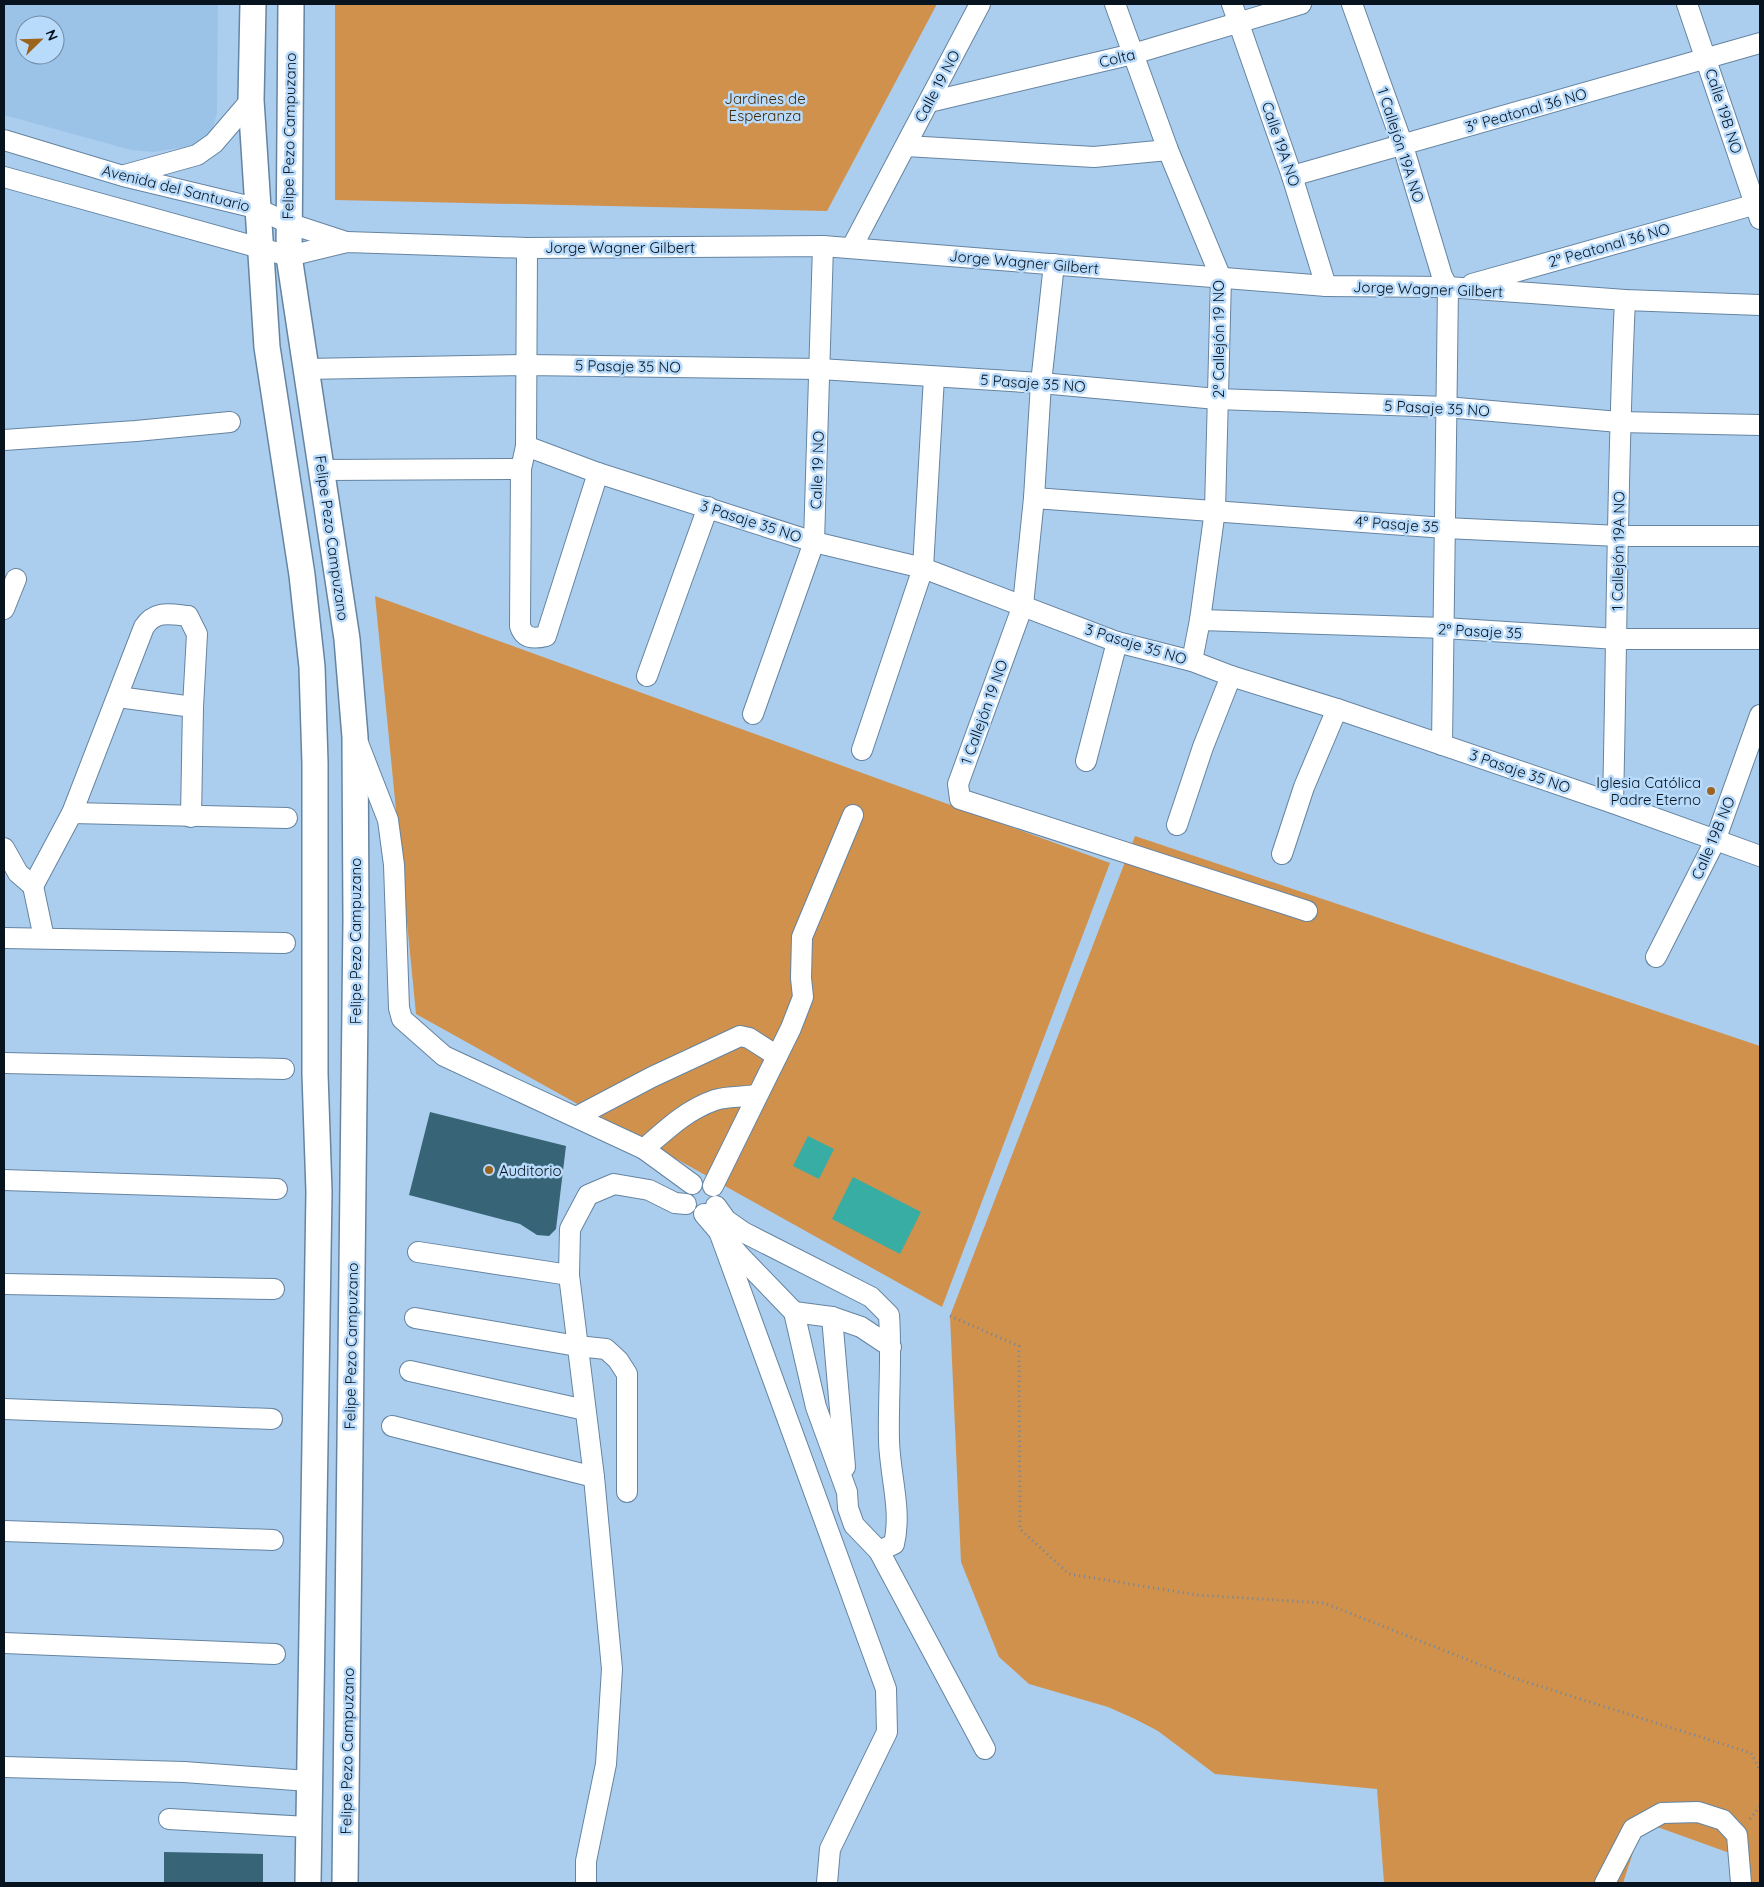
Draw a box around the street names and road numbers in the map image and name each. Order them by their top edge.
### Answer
street label: Colta [1097,44,1137,72]
street label: Calle 19 NO [910,47,964,125]
street label: Felipe Pezo Campuzano [278,52,300,220]
street label: Calle 19B NO [1701,66,1747,156]
street label: 3° Peatonal 36 NO [1463,84,1589,136]
street label: 1 Callejón 19A NO [1373,85,1429,205]
street label: Calle 19A NO [1258,99,1304,189]
street label: Avenida del Santuario [100,160,252,216]
street label: 2° Peatonal 36 NO [1546,219,1672,271]
street label: Jorge Wagner Gilbert [545,238,695,257]
street label: Jorge Wagner Gilbert [948,246,1100,278]
street label: Jorge Wagner Gilbert [1353,277,1503,301]
street label: 2° Callejón 19 NO [1209,280,1228,398]
street label: 5 Pasaje 35 NO [575,356,681,376]
street label: 5 Pasaje 35 NO [980,370,1086,396]
street label: 5 Pasaje 35 NO [1384,396,1490,420]
street label: Calle 19 NO [806,430,828,510]
street label: Felipe Pezo Campuzano [311,454,353,622]
street label: 1 Callejón 19A NO [1607,491,1629,611]
street label: 3 Pasaje 35 NO [698,496,804,546]
street label: 4° Pasaje 35 [1355,512,1439,536]
street label: 2° Pasaje 35 [1437,619,1523,643]
street label: 3 Pasaje 35 NO [1083,620,1189,668]
street label: 1 Callejón 19 NO [956,657,1012,767]
street label: 3 Pasaje 35 NO [1467,745,1573,797]
street label: Calle 19B NO [1687,794,1739,882]
street label: Felipe Pezo Campuzano [346,858,365,1024]
street label: Felipe Pezo Campuzano [340,1262,362,1430]
street label: Felipe Pezo Campuzano [336,1667,358,1835]

